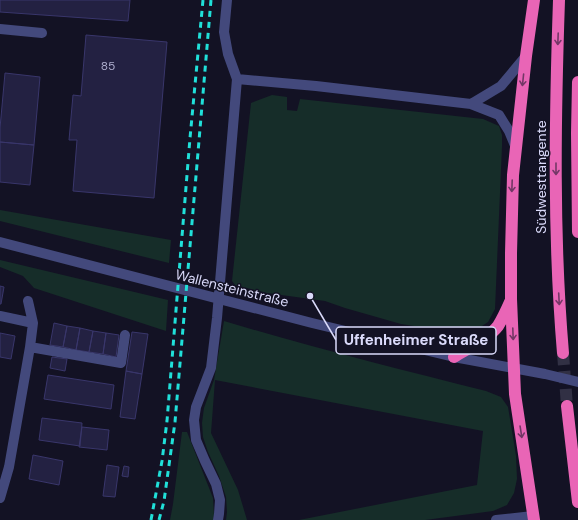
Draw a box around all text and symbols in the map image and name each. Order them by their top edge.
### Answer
one-way arrow [554,32,562,45]
house number: 85 [101,58,115,74]
one-way arrow [520,73,527,86]
street label: Südwesttangente [532,120,550,234]
one-way arrow [552,162,560,175]
one-way arrow [509,179,516,192]
street label: Wallensteinstraße [174,265,291,311]
one-way arrow [556,292,563,305]
callout: Uffenheimer Straße [336,327,496,354]
one-way arrow [509,327,517,340]
text: Uffenheimer Straße [344,330,488,350]
one-way arrow [517,425,525,438]

